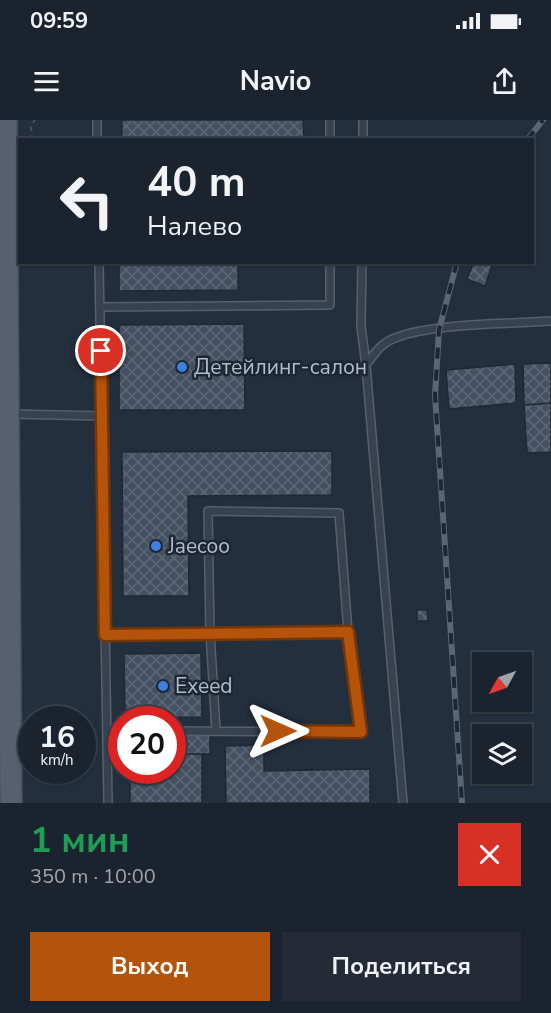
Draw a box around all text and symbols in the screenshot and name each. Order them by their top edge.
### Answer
text: 09:59 [30,6,88,36]
text: Navio [240,63,311,100]
icon: menu [30,65,63,98]
icon: share [488,65,521,98]
text: 40 m [147,154,246,211]
icon: left [48,162,126,240]
text: Налево [147,208,242,245]
pin [75,325,126,376]
icon: arrive [84,334,117,367]
place label: Детейлинг-салон [194,353,367,381]
marker: Детейлинг-салон [175,360,189,374]
place label: Jaecoo [167,532,230,560]
marker: Jaecoo [149,539,163,553]
north arrow [472,652,532,712]
map controls [472,652,532,784]
place label: Exeed [175,672,233,700]
marker: Exeed [156,679,170,693]
position arrow [246,699,310,763]
speed limit sign: 20 [108,706,186,784]
text: 16 [39,717,75,758]
button: layers [472,724,532,784]
text: km/h [40,750,74,770]
text: 1 мин [30,816,130,865]
button: close [458,823,521,886]
text: 350 m · 10:00 [30,863,156,890]
button: Выход [30,932,270,1001]
button: Поделиться [282,932,521,1001]

